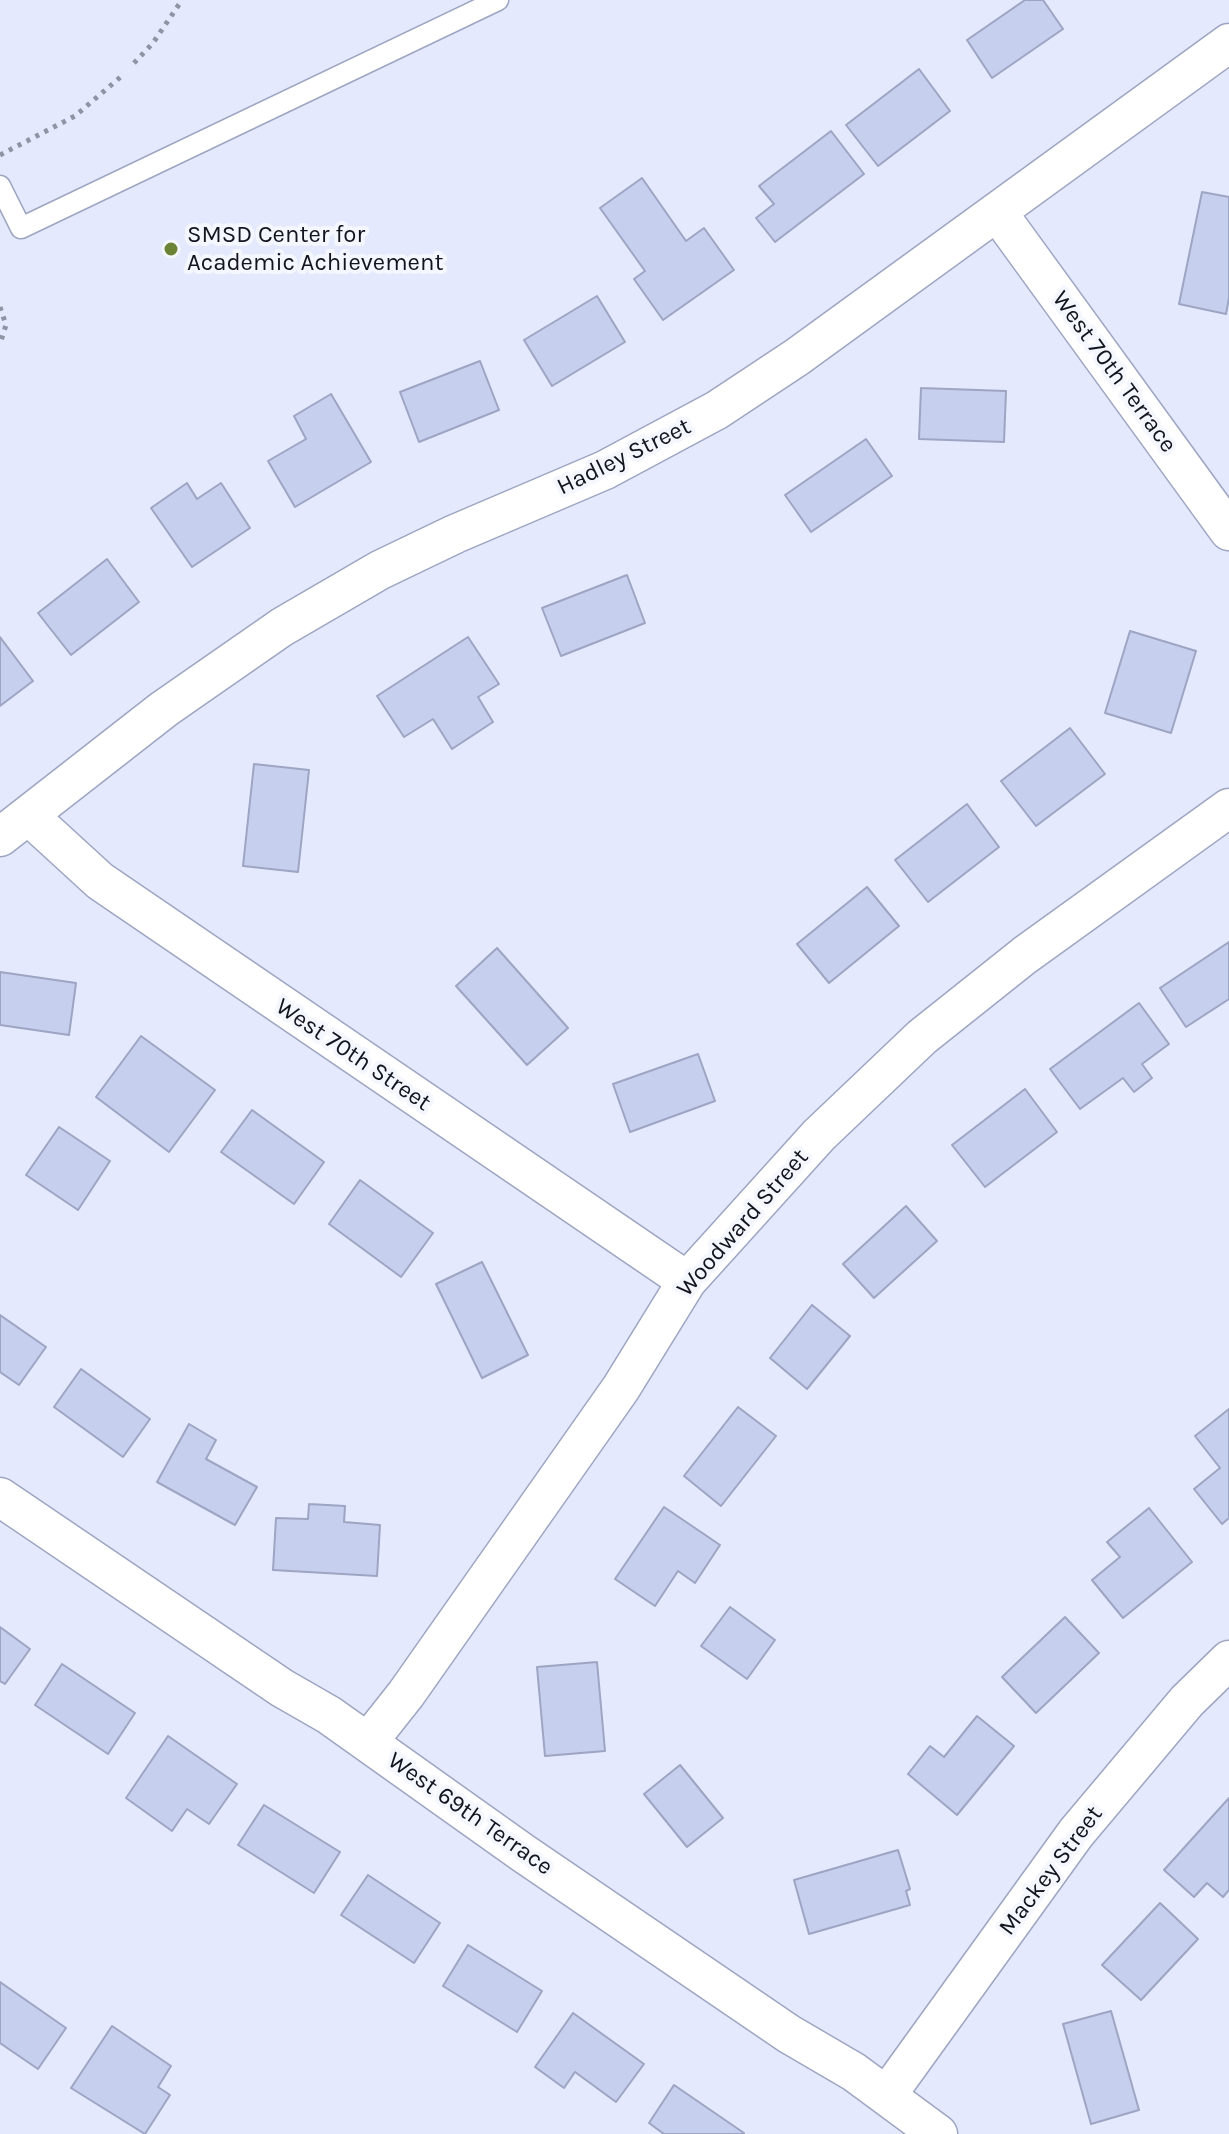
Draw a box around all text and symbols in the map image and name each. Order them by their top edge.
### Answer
place label: SMSD Center for Academic Achievement [187,221,443,277]
marker: SMSD Center for Academic Achievement [162,240,180,258]
street label: West 70th Terrace [1046,286,1182,458]
street label: Hadley Street [552,412,696,502]
street label: West 70th Street [270,992,436,1118]
street label: Woodward Street [671,1143,815,1303]
street label: West 69th Terrace [382,1746,558,1882]
street label: Mackey Street [993,1801,1109,1941]

